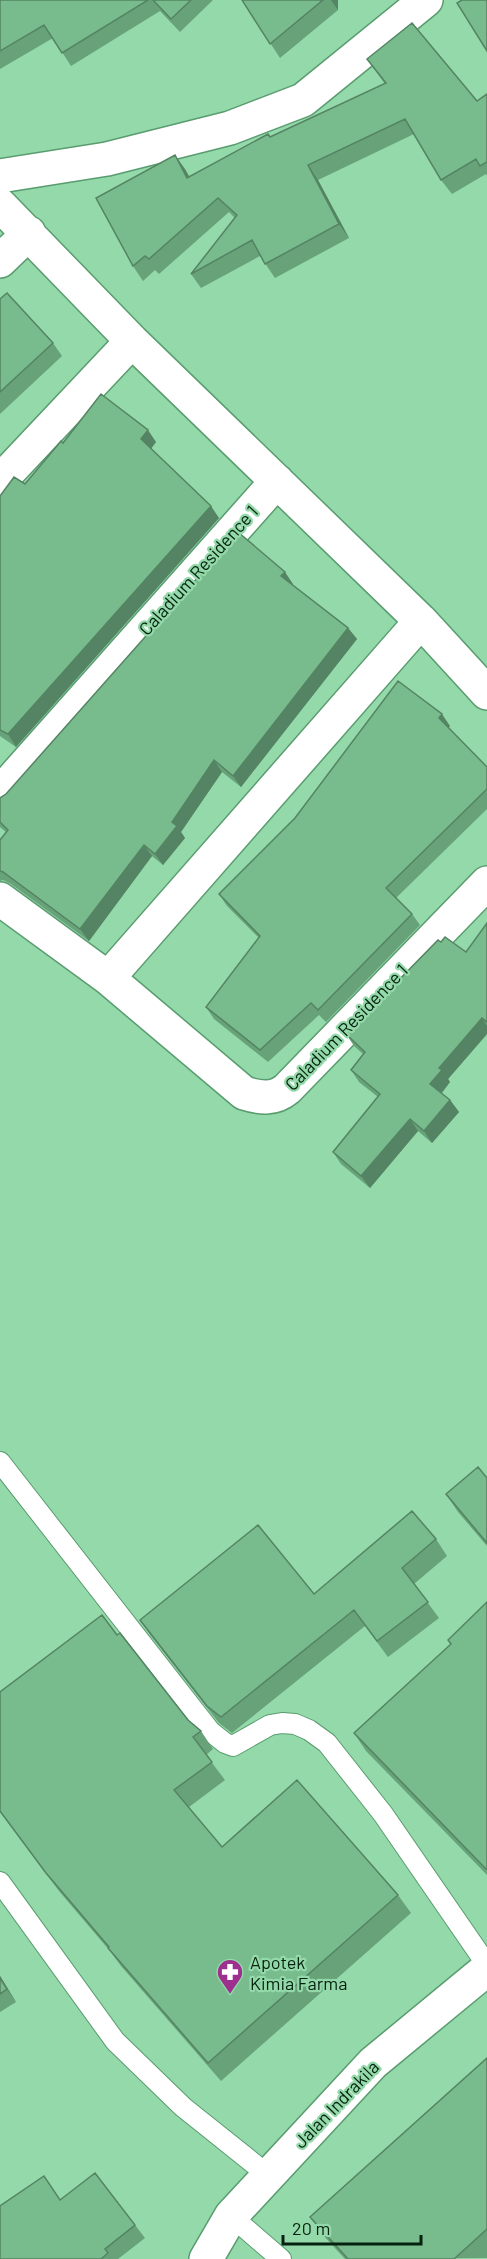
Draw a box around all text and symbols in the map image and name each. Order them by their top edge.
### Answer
street label: Caladium Residence 1 [134,500,262,640]
street label: Caladium Residence 1 [280,959,412,1095]
place label: Apotek Kimia Farma [250,1951,347,1994]
pharmacy icon: Apotek Kimia Farma [215,1957,245,1995]
street label: Jalan Indrakila [289,2056,383,2152]
scale bar [283,2208,421,2246]
text: 20 m [292,2217,330,2239]

